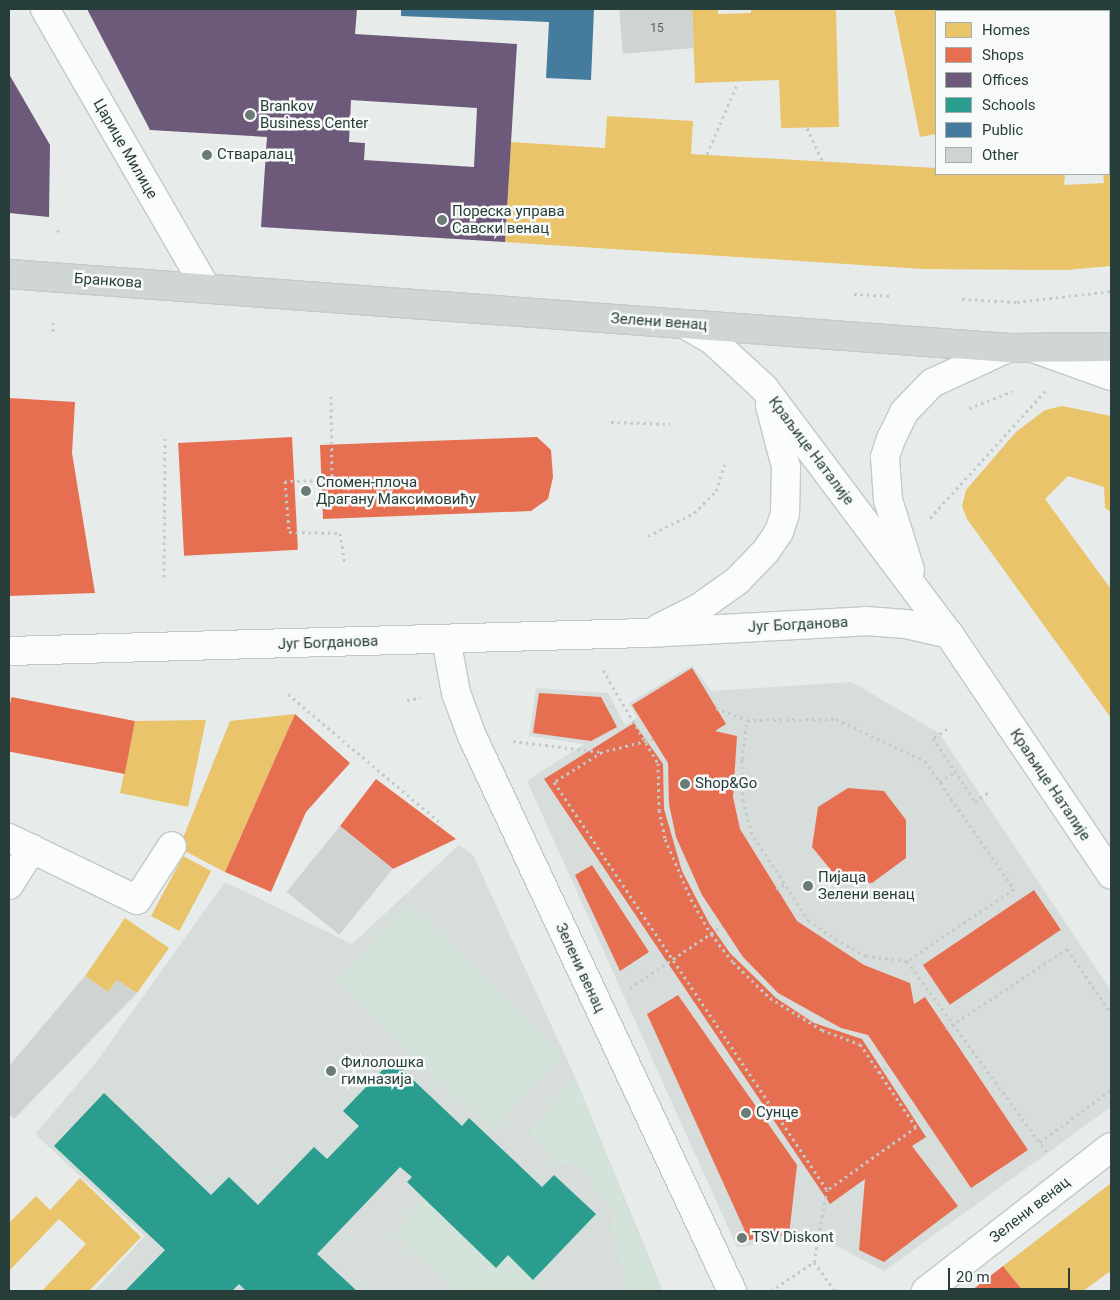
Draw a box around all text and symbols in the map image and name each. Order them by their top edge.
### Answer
legend [935,10,1110,175]
text: Homes [982,21,1030,39]
house number: 15 [650,22,664,36]
text: Shops [982,46,1024,64]
text: Offices [982,71,1029,89]
street label: Царице Милице [89,96,161,202]
text: Schools [982,96,1036,114]
place label: Brankov Business Center [260,97,368,132]
marker: Brankov Business Center [244,109,256,121]
text: Public [982,121,1023,139]
place label: Стваралац [217,146,293,164]
text: Other [982,146,1019,164]
marker: Стваралац [201,149,213,161]
place label: Пореска управа Савски венац [452,202,565,237]
marker: Пореска управа Савски венац [436,214,448,226]
street label: Бранкова [73,270,143,292]
street label: Зелени венац [610,310,708,334]
street label: Краљице Наталије [764,393,858,509]
place label: Спомен-плоча Драгану Максимовићу [316,473,476,508]
marker: Спомен-плоча Драгану Максимовићу [300,485,312,497]
street label: Југ Богданова [747,613,849,637]
street label: Југ Богданова [277,632,379,654]
street label: Краљице Наталије [1006,726,1094,844]
place label: Shop&Go [695,775,757,793]
marker: Shop&Go [679,778,691,790]
place label: Пијаца Зелени венац [818,868,915,903]
marker: Пијаца Зелени венац [802,880,814,892]
street label: Зелени венац [551,920,609,1016]
place label: Филолошка гимназија [341,1053,424,1088]
marker: Филолошка гимназија [325,1065,337,1077]
place label: Сунце [756,1104,798,1122]
marker: Сунце [740,1107,752,1119]
street label: Зелени венац [986,1173,1074,1247]
place label: TSV Diskont [752,1229,834,1247]
marker: TSV Diskont [736,1232,748,1244]
scale bar [950,1258,1072,1290]
text: 20 m [956,1268,990,1286]

